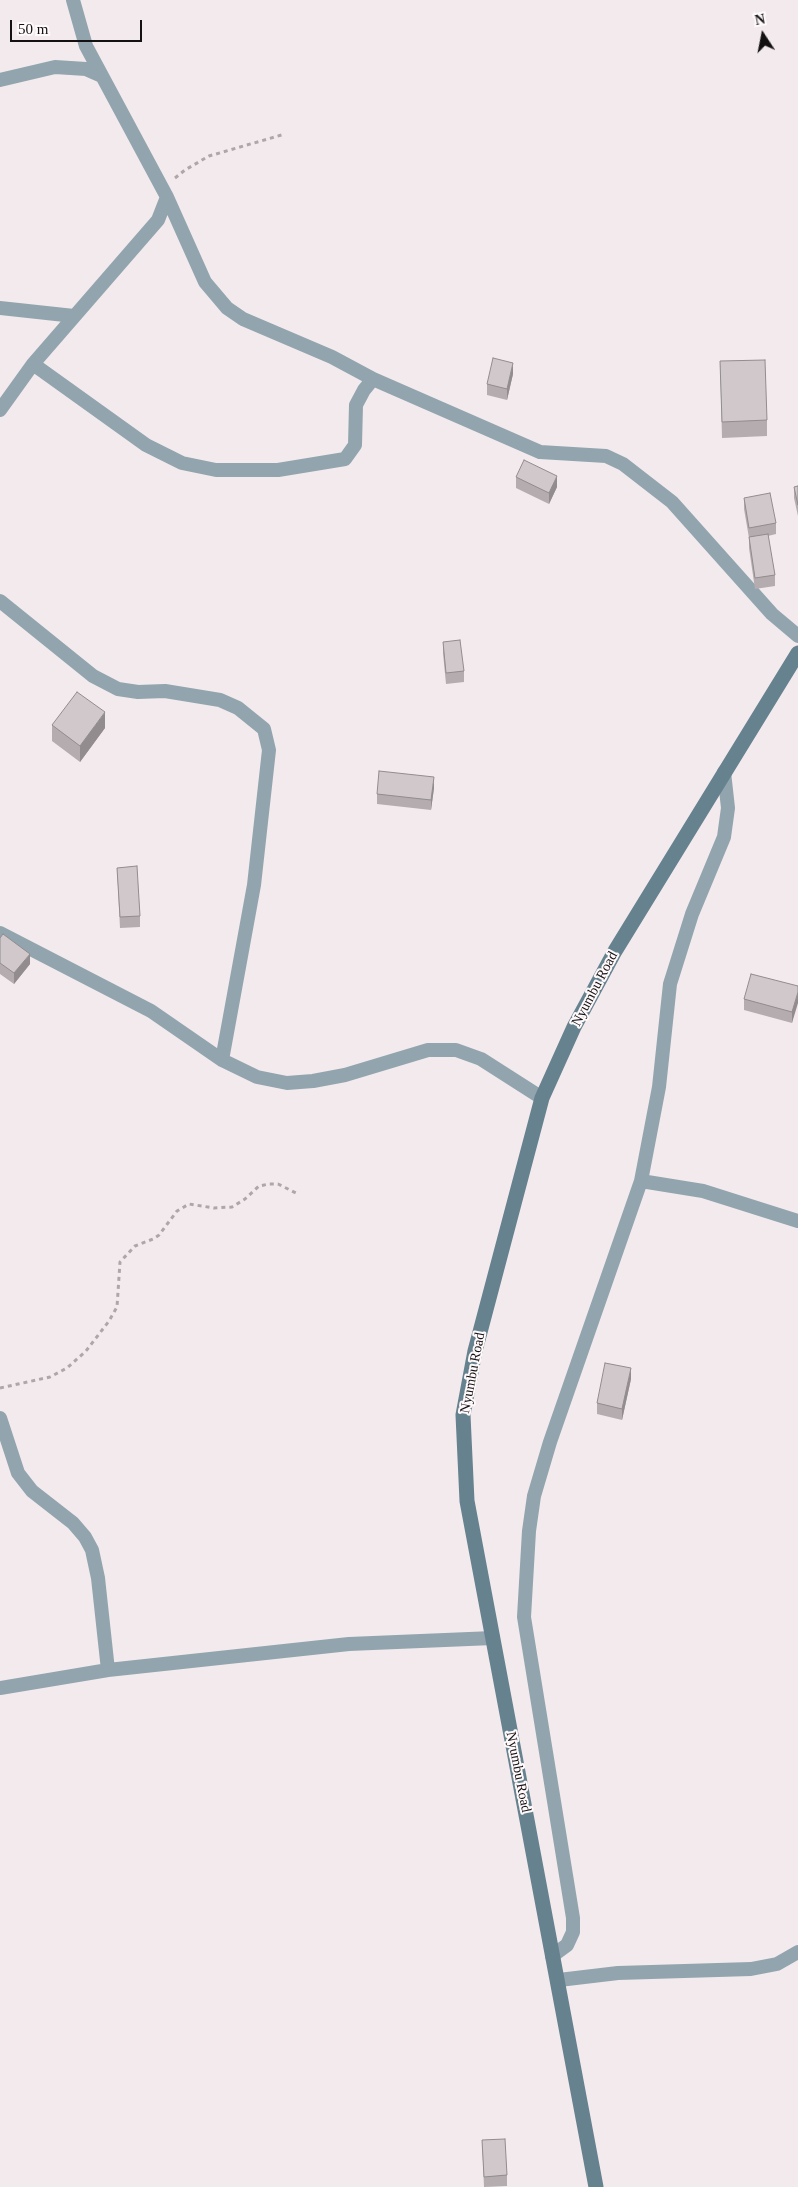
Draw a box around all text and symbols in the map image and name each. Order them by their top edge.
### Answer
scale bar [12,10,145,42]
north arrow [738,10,788,60]
text: N [754,11,766,28]
text: 50 m [18,21,48,37]
street label: Nyumbu Road [568,949,622,1029]
street label: Nyumbu Road [457,1331,489,1415]
street label: Nyumbu Road [502,1730,534,1814]

